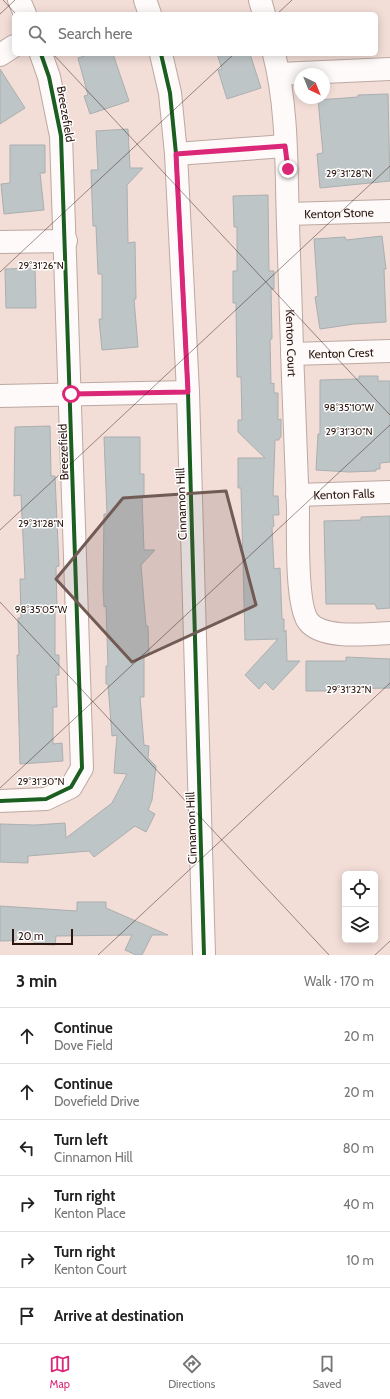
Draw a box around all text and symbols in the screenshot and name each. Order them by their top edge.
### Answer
search box [12,12,378,56]
icon: search [26,23,48,45]
text: Search here [58,25,133,43]
north arrow [294,68,330,104]
street label: Breezefield [54,85,78,143]
route end [279,160,297,178]
text: 29°31'28"N [326,167,372,180]
street label: Kenton Stone [304,204,374,221]
text: 29°31'26"N [18,259,64,272]
street label: Kenton Court [283,309,300,377]
street label: Kenton Crest [308,344,374,361]
route start [62,385,80,403]
text: 98°35'10"W [324,401,375,414]
street label: Breezefield [55,423,71,481]
text: 29°31'30"N [326,425,372,438]
street label: Cinnamon Hill [172,467,190,541]
street label: Kenton Falls [313,485,375,502]
text: 29°31'28"N [18,517,64,530]
text: 98°35'05"W [15,603,68,616]
text: 29°31'32"N [326,683,372,696]
text: 29°31'30"N [18,775,64,788]
street label: Cinnamon Hill [182,791,200,865]
map controls [342,871,378,943]
button: locate [342,871,378,907]
button: layers [342,907,378,943]
scale bar [12,927,73,946]
text: 20 m [18,929,44,943]
text: 3 min [16,971,57,991]
text: Walk · 170 m [304,973,374,989]
text: Continue [54,1019,113,1037]
icon: ahead [16,1025,38,1047]
text: 20 m [344,1028,374,1044]
text: Dove Field [54,1037,113,1053]
text: Continue [54,1075,113,1093]
icon: ahead [16,1081,38,1103]
text: 20 m [344,1084,374,1100]
text: Dovefield Drive [54,1093,139,1109]
text: Turn left [54,1131,108,1149]
icon: left [16,1137,38,1159]
text: 80 m [343,1140,374,1156]
text: Cinnamon Hill [54,1149,133,1165]
text: Turn right [54,1187,115,1205]
icon: right [16,1193,38,1215]
text: 40 m [343,1196,374,1212]
text: Kenton Place [54,1205,126,1221]
text: Turn right [54,1243,115,1261]
icon: right [16,1249,38,1271]
text: 10 m [346,1252,374,1268]
text: Kenton Court [54,1261,127,1277]
icon: arrive [16,1305,38,1327]
text: Arrive at destination [54,1307,184,1325]
tab: Map [49,1353,71,1391]
tab: Directions [168,1353,215,1391]
tab: Saved [313,1353,341,1391]

